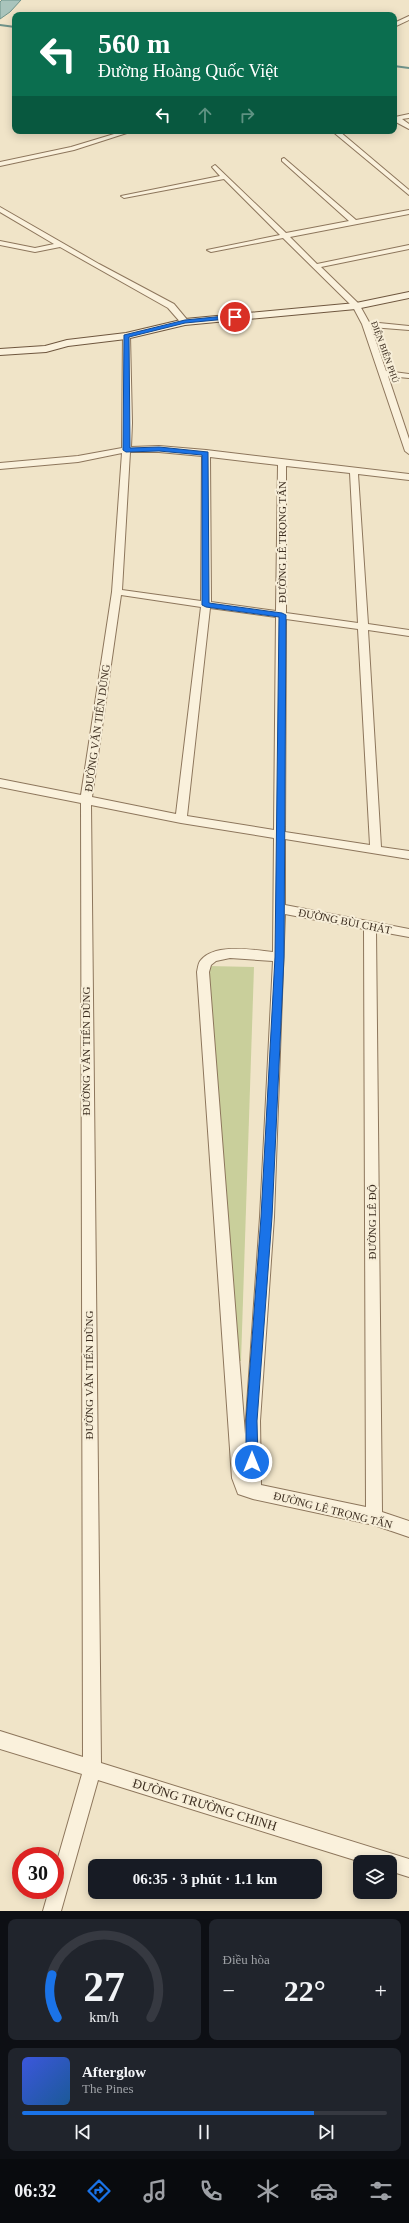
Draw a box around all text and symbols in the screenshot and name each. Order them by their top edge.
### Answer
icon: left [32,28,84,80]
text: 560 m [98,28,170,59]
text: Đường Hoàng Quốc Việt [98,61,278,81]
icon: left [152,104,174,126]
icon: ahead [194,104,216,126]
icon: right [236,104,258,126]
pin [218,300,252,334]
icon: arrive [224,306,246,328]
street label: ĐIỆN BIÊN PHỦ [369,320,401,385]
street label: ĐƯỜNG LÊ TRỌNG TẤN [276,481,288,603]
street label: ĐƯỜNG VĂN TIẾN DŨNG [82,663,112,793]
street label: ĐƯỜNG BÙI CHÁT [297,906,393,936]
street label: ĐƯỜNG VĂN TIẾN DŨNG [80,987,92,1115]
street label: ĐƯỜNG LÊ ĐỘ [366,1184,378,1260]
street label: ĐƯỜNG VĂN TIẾN DŨNG [83,1311,95,1439]
position arrow [231,1441,273,1483]
street label: ĐƯỜNG LÊ TRỌNG TẤN [272,1489,394,1531]
street label: ĐƯỜNG TRƯỜNG CHINH [131,1775,279,1834]
speed limit sign: 30 [12,1847,64,1899]
map controls [353,1855,397,1899]
button: layers [353,1855,397,1899]
text: 06:35 · 3 phút · 1.1 km [133,1871,277,1887]
text: Điều hòa [223,1952,270,1967]
text: 27 [83,1963,125,2009]
text: 22° [284,1974,326,2007]
text: − [223,1978,235,2003]
text: + [375,1978,387,2003]
text: km/h [90,2008,119,2024]
text: Afterglow [82,2064,146,2080]
text: The Pines [82,2081,134,2096]
icon: previous [72,2121,94,2143]
icon: pause [193,2121,215,2143]
icon: next [315,2121,337,2143]
icon: directions [85,2177,113,2205]
icon: music [141,2177,169,2205]
icon: phone [197,2177,225,2205]
icon: climate [254,2177,282,2205]
icon: car [310,2177,338,2205]
icon: filters [367,2177,395,2205]
text: 06:32 [14,2181,56,2201]

